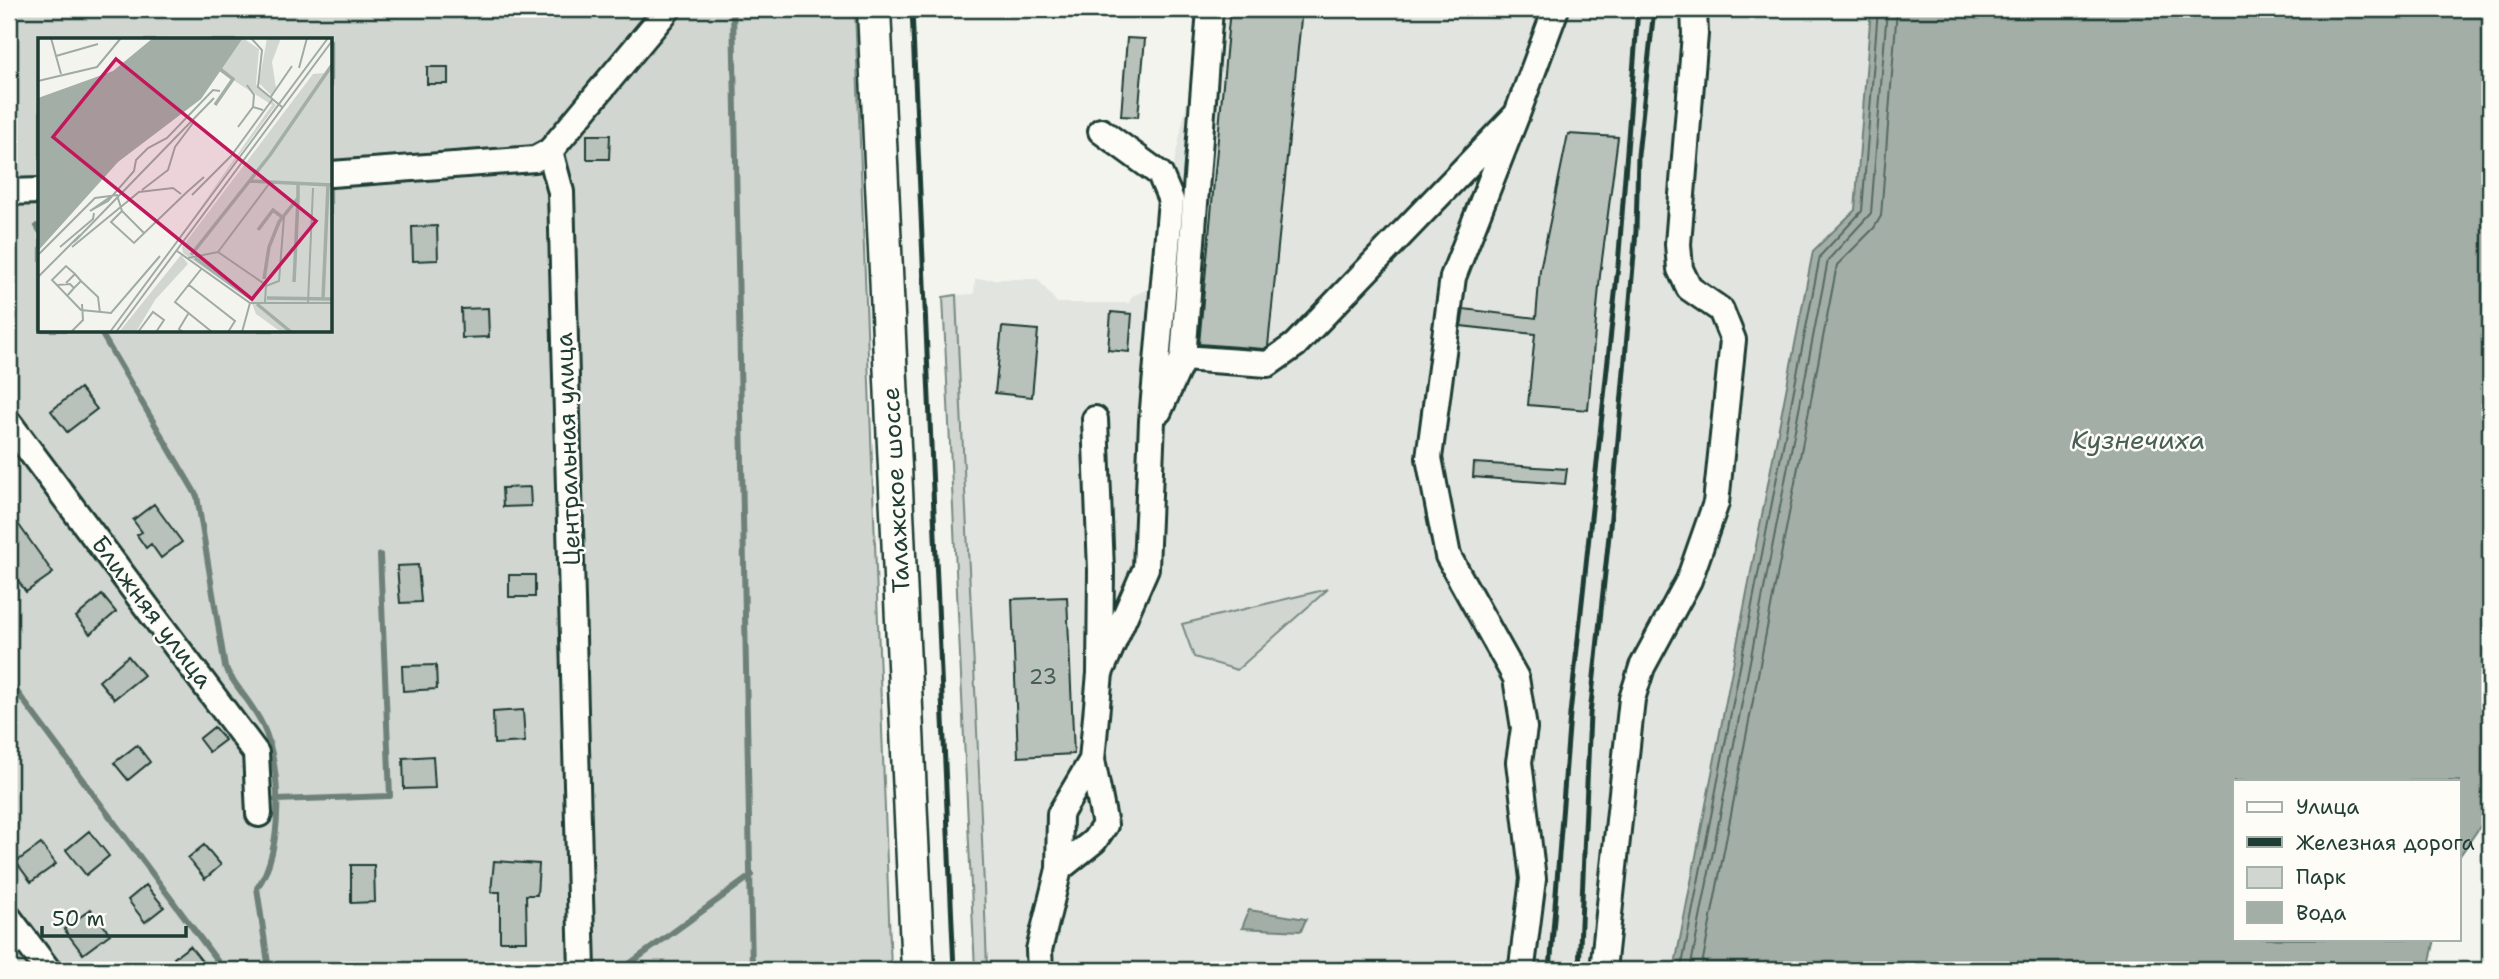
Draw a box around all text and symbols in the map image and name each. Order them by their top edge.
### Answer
inset map [38,38,332,332]
street label: Центральная улица [548,332,588,566]
street label: Талажское шоссе [875,386,917,594]
water label: Кузнечиха [2071,422,2205,457]
street label: Ближняя улица [84,529,220,695]
house number: 23 [1029,663,1057,691]
legend [2233,780,2460,940]
text: Улица [2296,793,2359,821]
text: Железная дорога [2296,829,2475,857]
text: Парк [2296,863,2346,891]
scale bar [42,895,186,939]
text: Вода [2296,899,2346,927]
text: 50 m [52,905,105,933]

